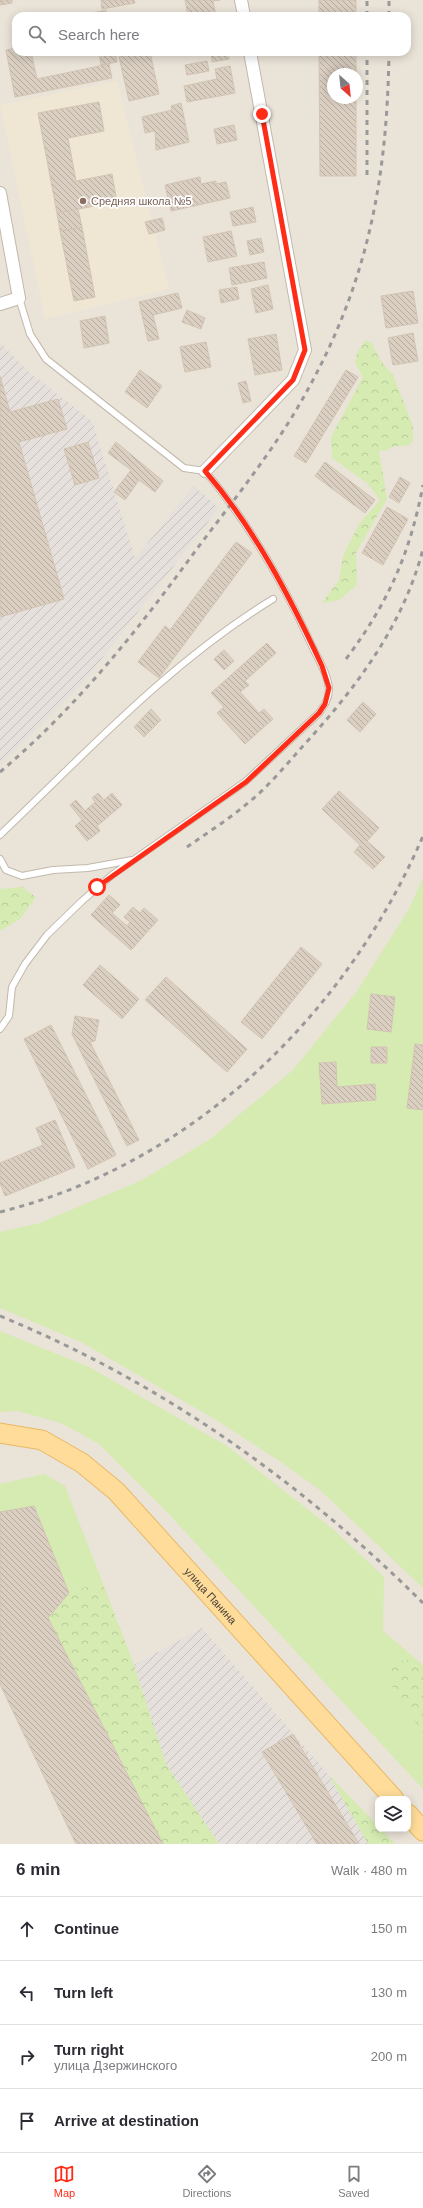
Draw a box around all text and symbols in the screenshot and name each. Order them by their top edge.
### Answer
search box [12,12,411,56]
icon: search [26,23,48,45]
text: Search here [58,26,140,43]
north arrow [327,68,363,104]
route end [253,105,271,123]
place label: Средняя школа №5 [91,195,192,207]
marker: Средняя школа №5 [78,196,88,206]
route start [88,878,106,896]
street label: улица Панина [182,1565,240,1627]
map controls [375,1796,411,1832]
button: layers [375,1796,411,1832]
text: 6 min [16,1860,60,1879]
text: Walk · 480 m [331,1863,407,1878]
icon: ahead [16,1918,38,1940]
text: Continue [54,1920,119,1937]
text: 150 m [371,1921,407,1936]
icon: left [16,1982,38,2004]
text: Turn left [54,1984,113,2001]
text: 130 m [371,1985,407,2000]
text: Turn right [54,2041,124,2058]
icon: right [16,2046,38,2068]
text: 200 m [371,2049,407,2064]
text: улица Дзержинского [54,2058,177,2073]
icon: arrive [16,2110,38,2132]
text: Arrive at destination [54,2112,199,2129]
tab: Map [53,2163,75,2199]
tab: Directions [182,2163,231,2199]
tab: Saved [338,2163,369,2199]

